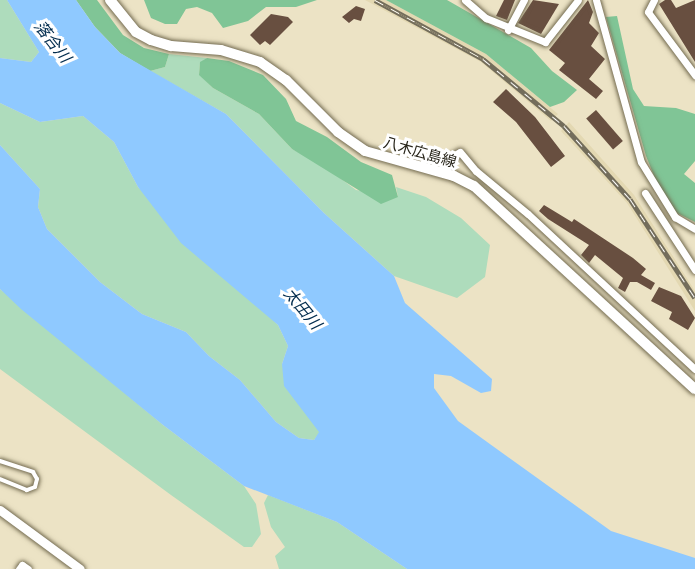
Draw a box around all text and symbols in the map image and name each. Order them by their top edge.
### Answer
water label: 落合川 [30,17,74,67]
street label: 八木広島線 [381,133,459,171]
water label: 太田川 [279,284,325,334]

